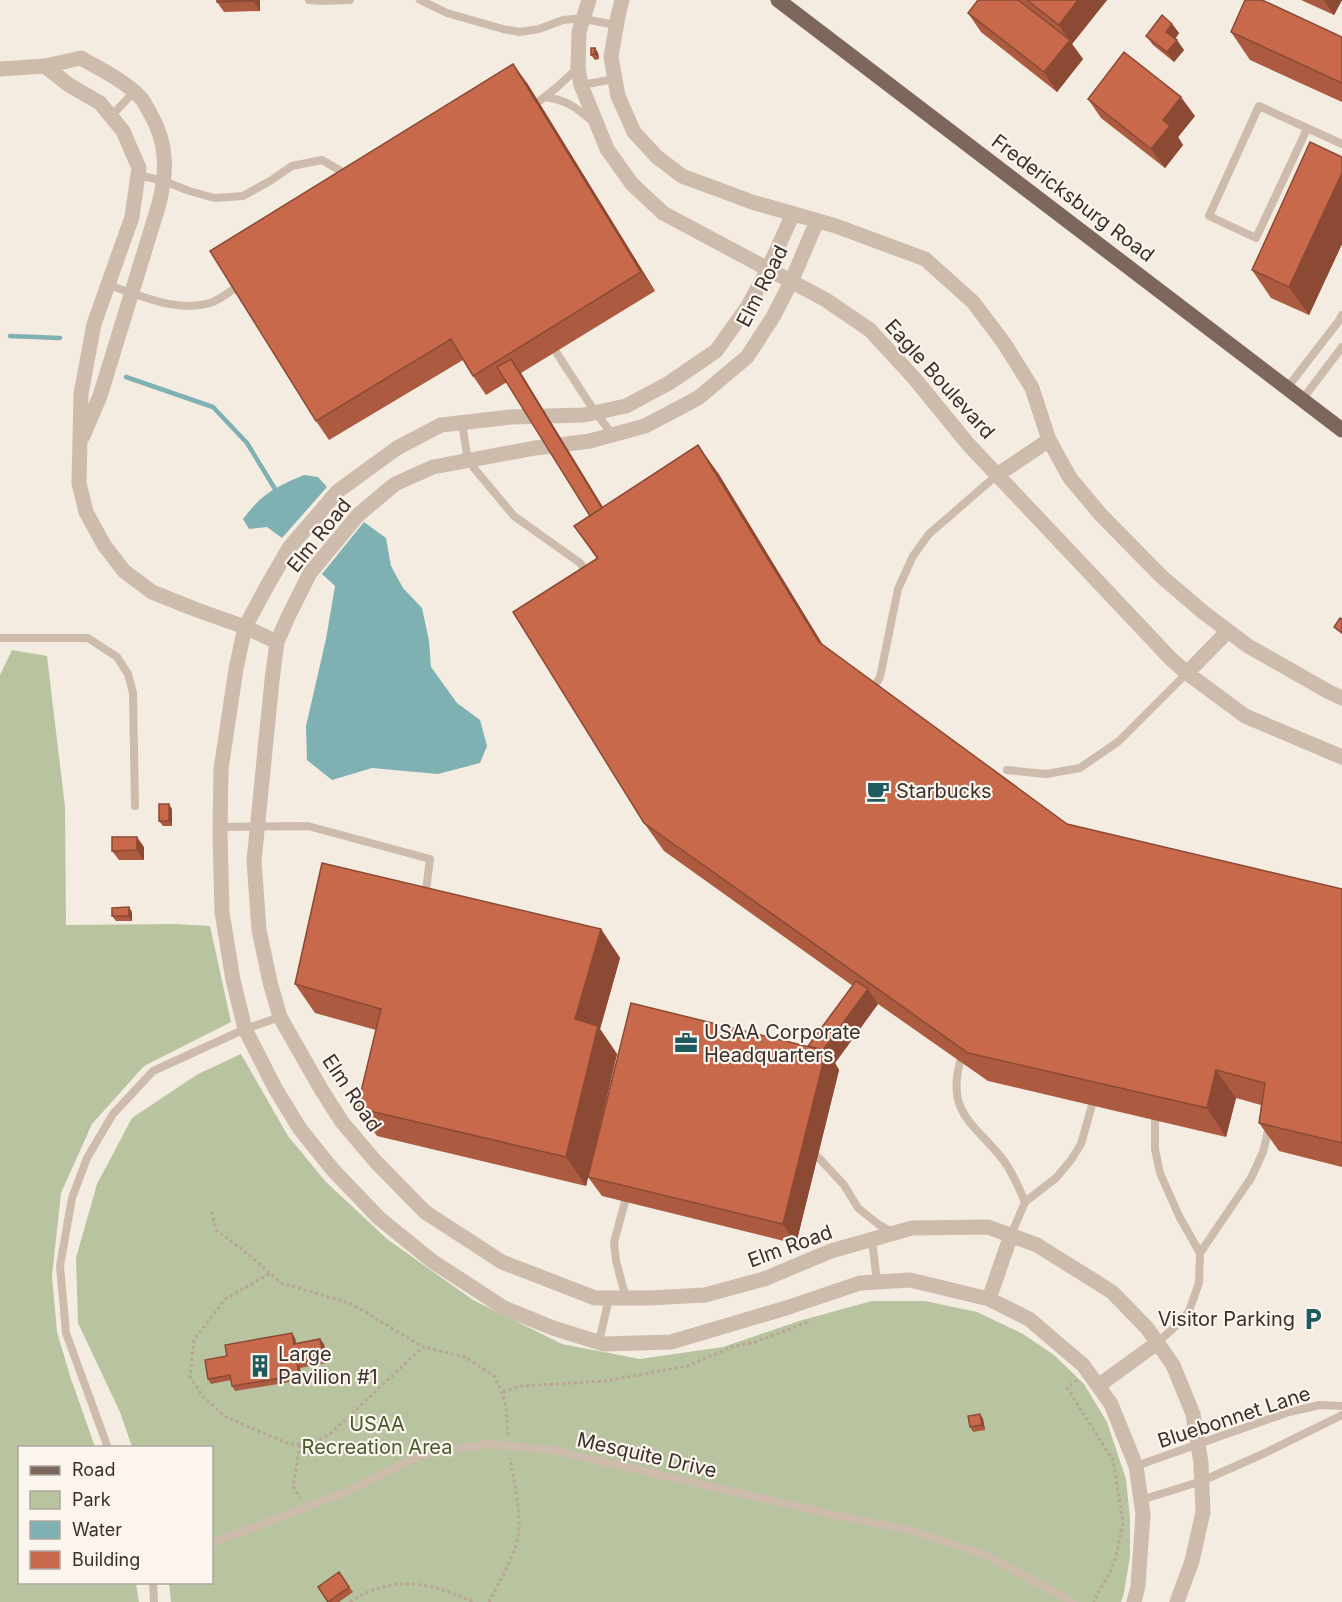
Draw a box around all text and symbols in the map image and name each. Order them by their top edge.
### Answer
street label: Fredericksburg Road [987,129,1159,267]
street label: Elm Road [731,241,793,331]
street label: Eagle Boulevard [880,314,1000,444]
street label: Elm Road [282,493,356,577]
cafe icon: Starbucks [865,778,891,804]
place label: Starbucks [896,779,992,803]
place label: USAA Corporate Headquarters [704,1020,861,1067]
office icon: USAA Corporate Headquarters [673,1030,699,1056]
street label: Elm Road [317,1050,387,1136]
street label: Elm Road [744,1220,836,1272]
parking icon: Visitor Parking [1300,1306,1326,1332]
place label: Visitor Parking [1158,1307,1295,1331]
place label: Large Pavilion #1 [278,1342,378,1389]
building icon: Large Pavilion #1 [247,1353,273,1379]
street label: Bluebonnet Lane [1155,1381,1313,1453]
park label: USAA Recreation Area [302,1412,452,1459]
street label: Mesquite Drive [575,1427,719,1483]
legend [18,1446,213,1584]
text: Road [72,1459,115,1480]
text: Park [72,1489,111,1510]
text: Water [72,1519,122,1540]
text: Building [72,1549,140,1570]

